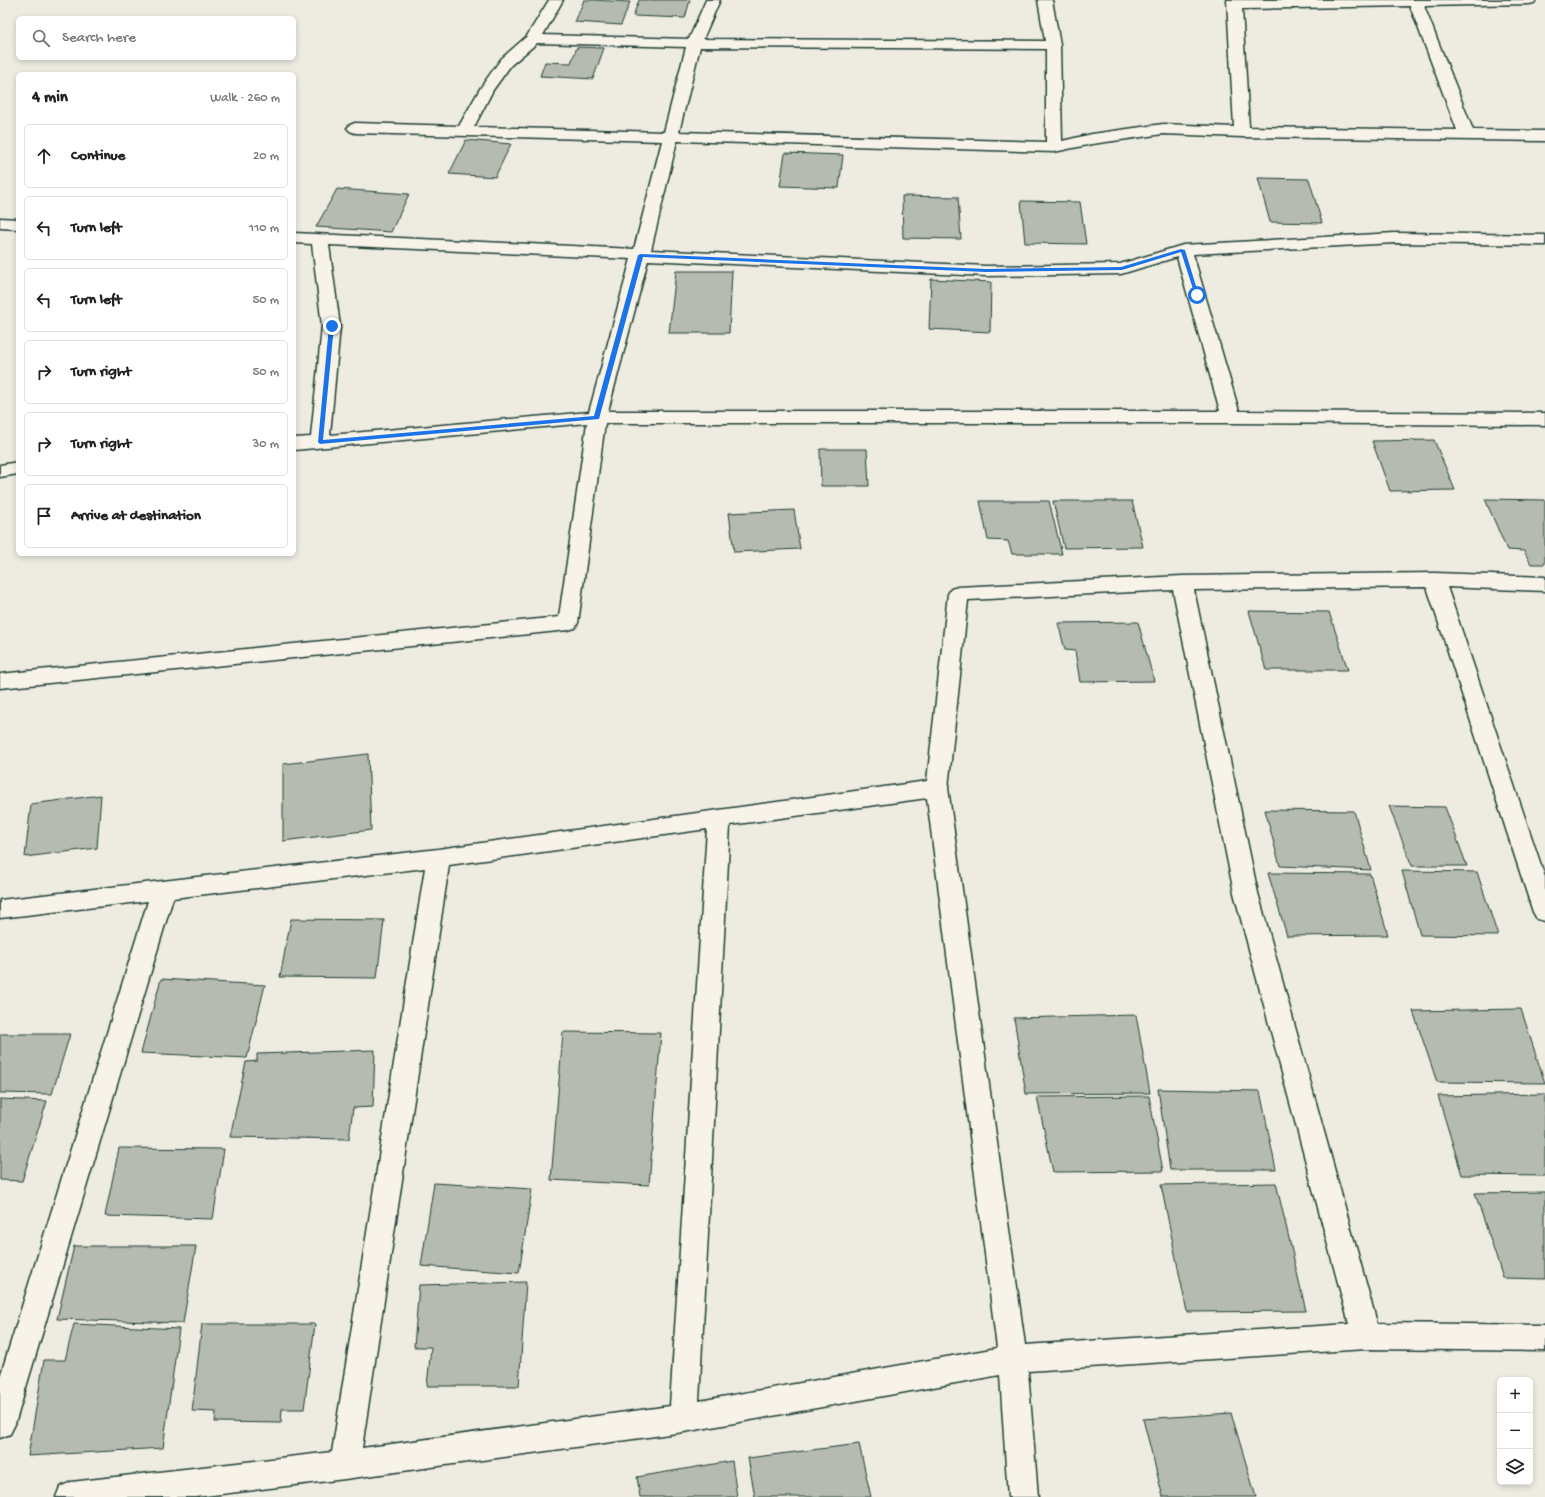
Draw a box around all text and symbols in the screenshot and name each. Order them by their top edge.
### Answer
search box [16,16,296,60]
icon: search [30,27,52,49]
text: Search here [62,29,136,47]
text: 4 min [32,88,68,108]
text: Walk · 260 m [210,91,280,106]
icon: ahead [33,145,55,167]
text: Continue [71,147,125,165]
text: 20 m [253,149,279,164]
icon: left [33,217,55,239]
text: Turn left [71,219,122,237]
text: 110 m [249,221,279,236]
route start [1188,286,1206,304]
icon: left [33,289,55,311]
text: Turn left [71,291,122,309]
text: 50 m [252,293,279,308]
route end [323,317,341,335]
icon: right [33,361,55,383]
text: Turn right [71,363,131,381]
text: 50 m [252,365,279,380]
icon: right [33,433,55,455]
text: Turn right [71,435,131,453]
text: 30 m [253,437,279,452]
icon: arrive [33,505,55,527]
text: Arrive at destination [71,507,201,525]
map controls [1497,1377,1533,1485]
button: + [1497,1377,1533,1413]
button: − [1497,1413,1533,1449]
button: layers [1497,1449,1533,1485]

